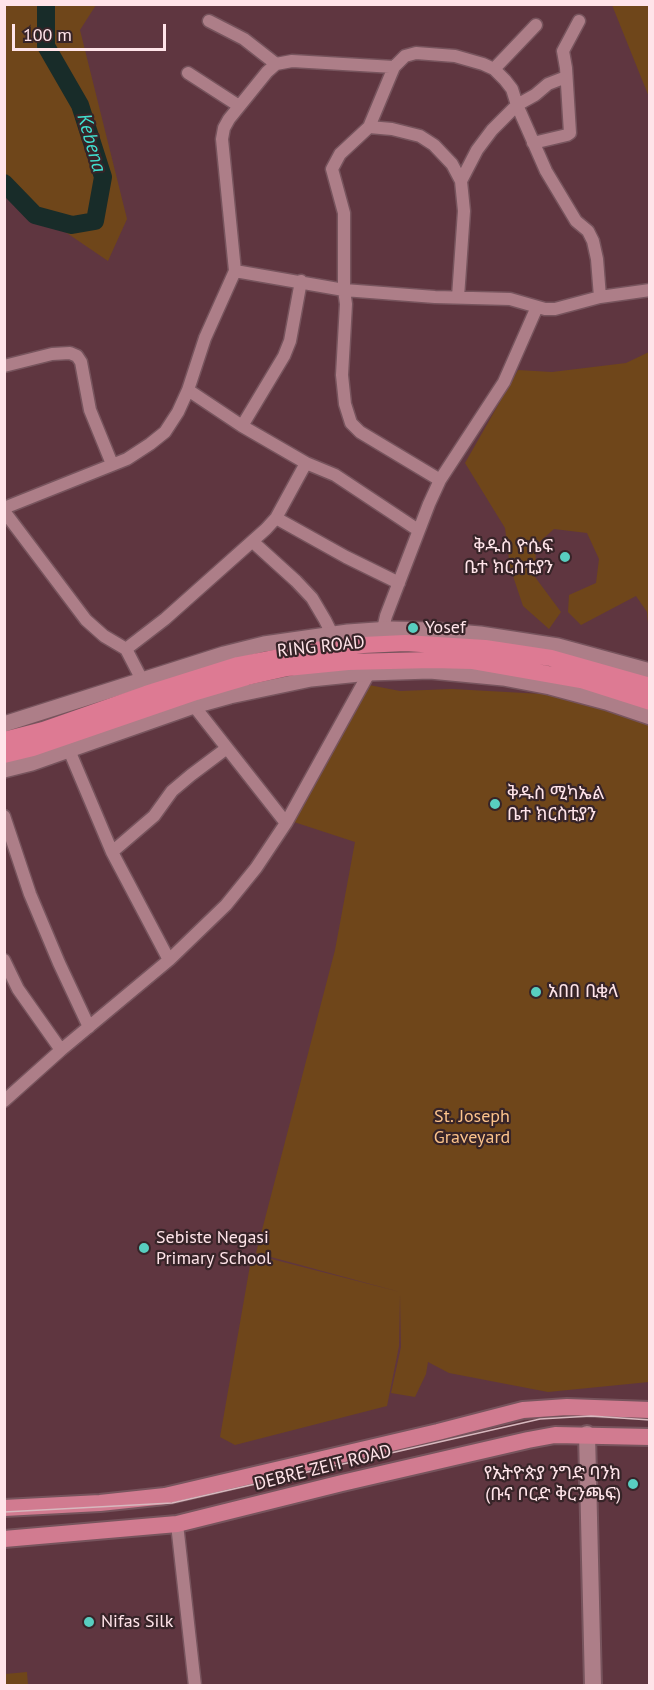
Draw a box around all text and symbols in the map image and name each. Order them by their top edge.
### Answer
scale bar [15,12,170,50]
text: 100 m [23,23,72,46]
water label: Kebena [71,111,111,175]
place label: ቅዱስ ዮሴፍ ቤተ ክርስቲያን [464,536,553,578]
marker: ቅዱስ ዮሴፍ ቤተ ክርስቲያን [558,550,572,564]
place label: Yosef [425,617,466,639]
marker: Yosef [406,621,420,635]
street label: RING ROAD [276,632,366,662]
place label: ቅዱስ ሚካኤል ቤተ ክርስቲያን [507,783,604,826]
marker: ቅዱስ ሚካኤል ቤተ ክርስቲያን [488,797,502,811]
place label: አበበ ቢቂላ [548,981,618,1003]
marker: አበበ ቢቂላ [529,985,543,999]
park label: St. Joseph Graveyard [434,1106,510,1148]
place label: Sebiste Negasi Primary School [156,1227,271,1270]
marker: Sebiste Negasi Primary School [137,1241,151,1255]
street label: DEBRE ZEIT ROAD [252,1441,394,1495]
place label: የኢትዮጵያ ንግድ ባንክ (ቡና ቦርድ ቅርንጫፍ) [484,1463,621,1506]
marker: የኢትዮጵያ ንግድ ባንክ (ቡና ቦርድ ቅርንጫፍ) [626,1477,640,1491]
place label: Nifas Silk [101,1611,173,1633]
marker: Nifas Silk [82,1615,96,1629]

